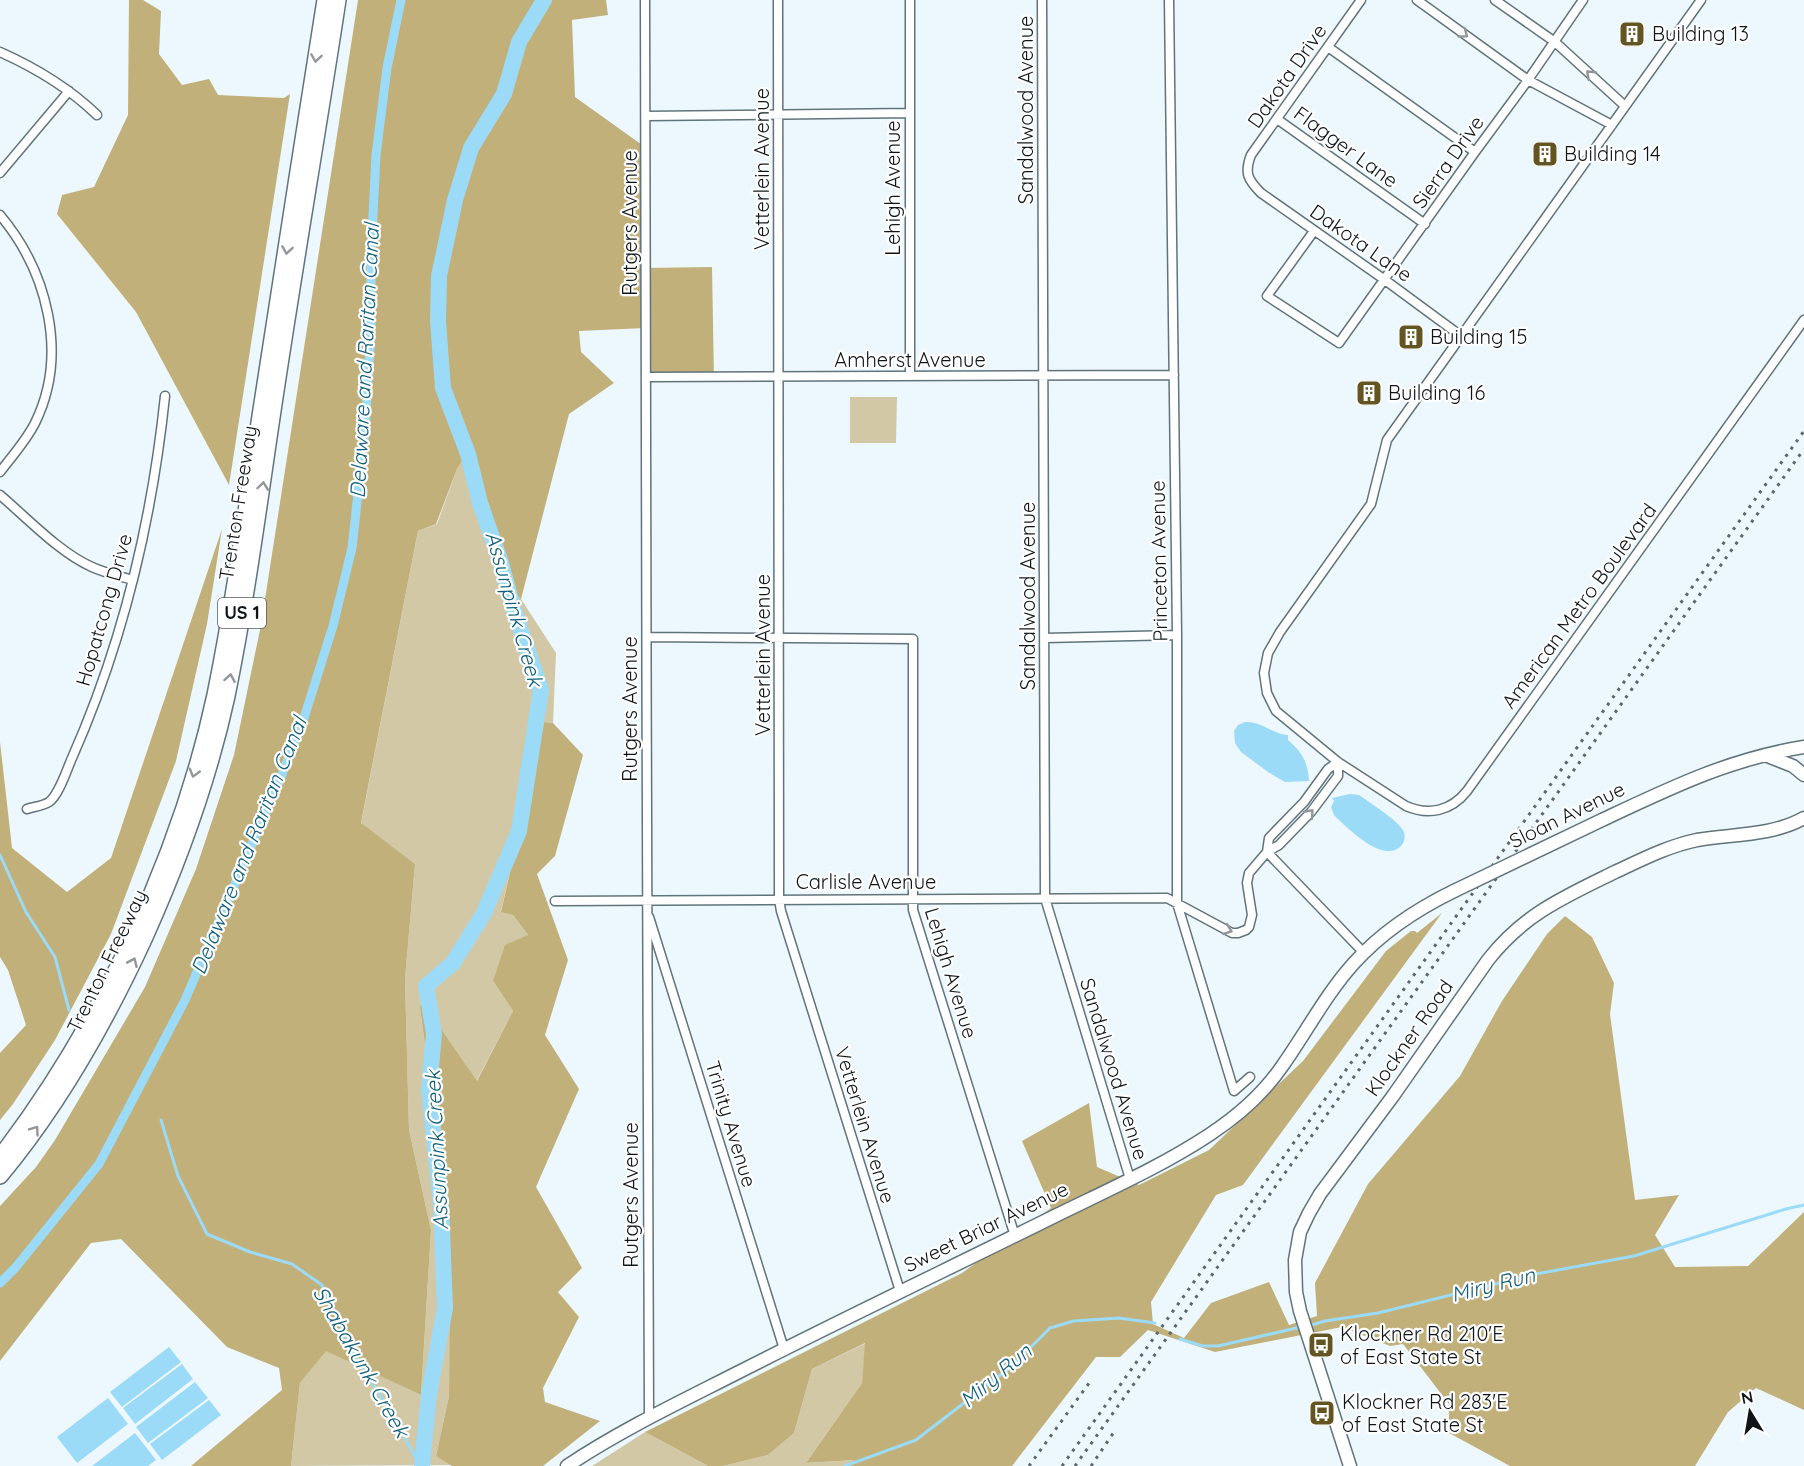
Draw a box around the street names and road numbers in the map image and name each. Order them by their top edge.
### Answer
street label: Sandalwood Avenue [1013,16,1038,204]
street label: Dakota Drive [1242,19,1332,133]
street label: Vetterlein Avenue [749,88,774,250]
street label: Flagger Lane [1289,100,1403,193]
street label: Sierra Drive [1406,110,1489,213]
street label: Lehigh Avenue [880,120,905,256]
street label: Rutgers Avenue [617,150,642,296]
street label: Dakota Lane [1305,198,1417,287]
street label: Amherst Avenue [834,347,986,372]
street label: Trenton Freeway [213,424,262,582]
street label: Princeton Avenue [1145,480,1172,642]
street label: American Metro Boulevard [1496,498,1661,713]
street label: Sandalwood Avenue [1015,502,1040,690]
street label: Hopatcong Drive [70,531,137,689]
street label: Vetterlein Avenue [750,574,775,736]
road number: US 1 [218,598,266,628]
street label: Rutgers Avenue [617,636,642,782]
street label: Sloan Avenue [1505,776,1629,853]
street label: Carlisle Avenue [796,869,936,894]
street label: Trenton Freeway [61,885,152,1037]
street label: Lehigh Avenue [920,905,983,1041]
street label: Sandalwood Avenue [1075,975,1154,1163]
street label: Klockner Road [1359,975,1458,1101]
street label: Vetterlein Avenue [830,1044,901,1206]
street label: Trinity Avenue [700,1058,763,1190]
street label: Rutgers Avenue [618,1122,643,1268]
street label: Sweet Briar Avenue [899,1176,1072,1277]

